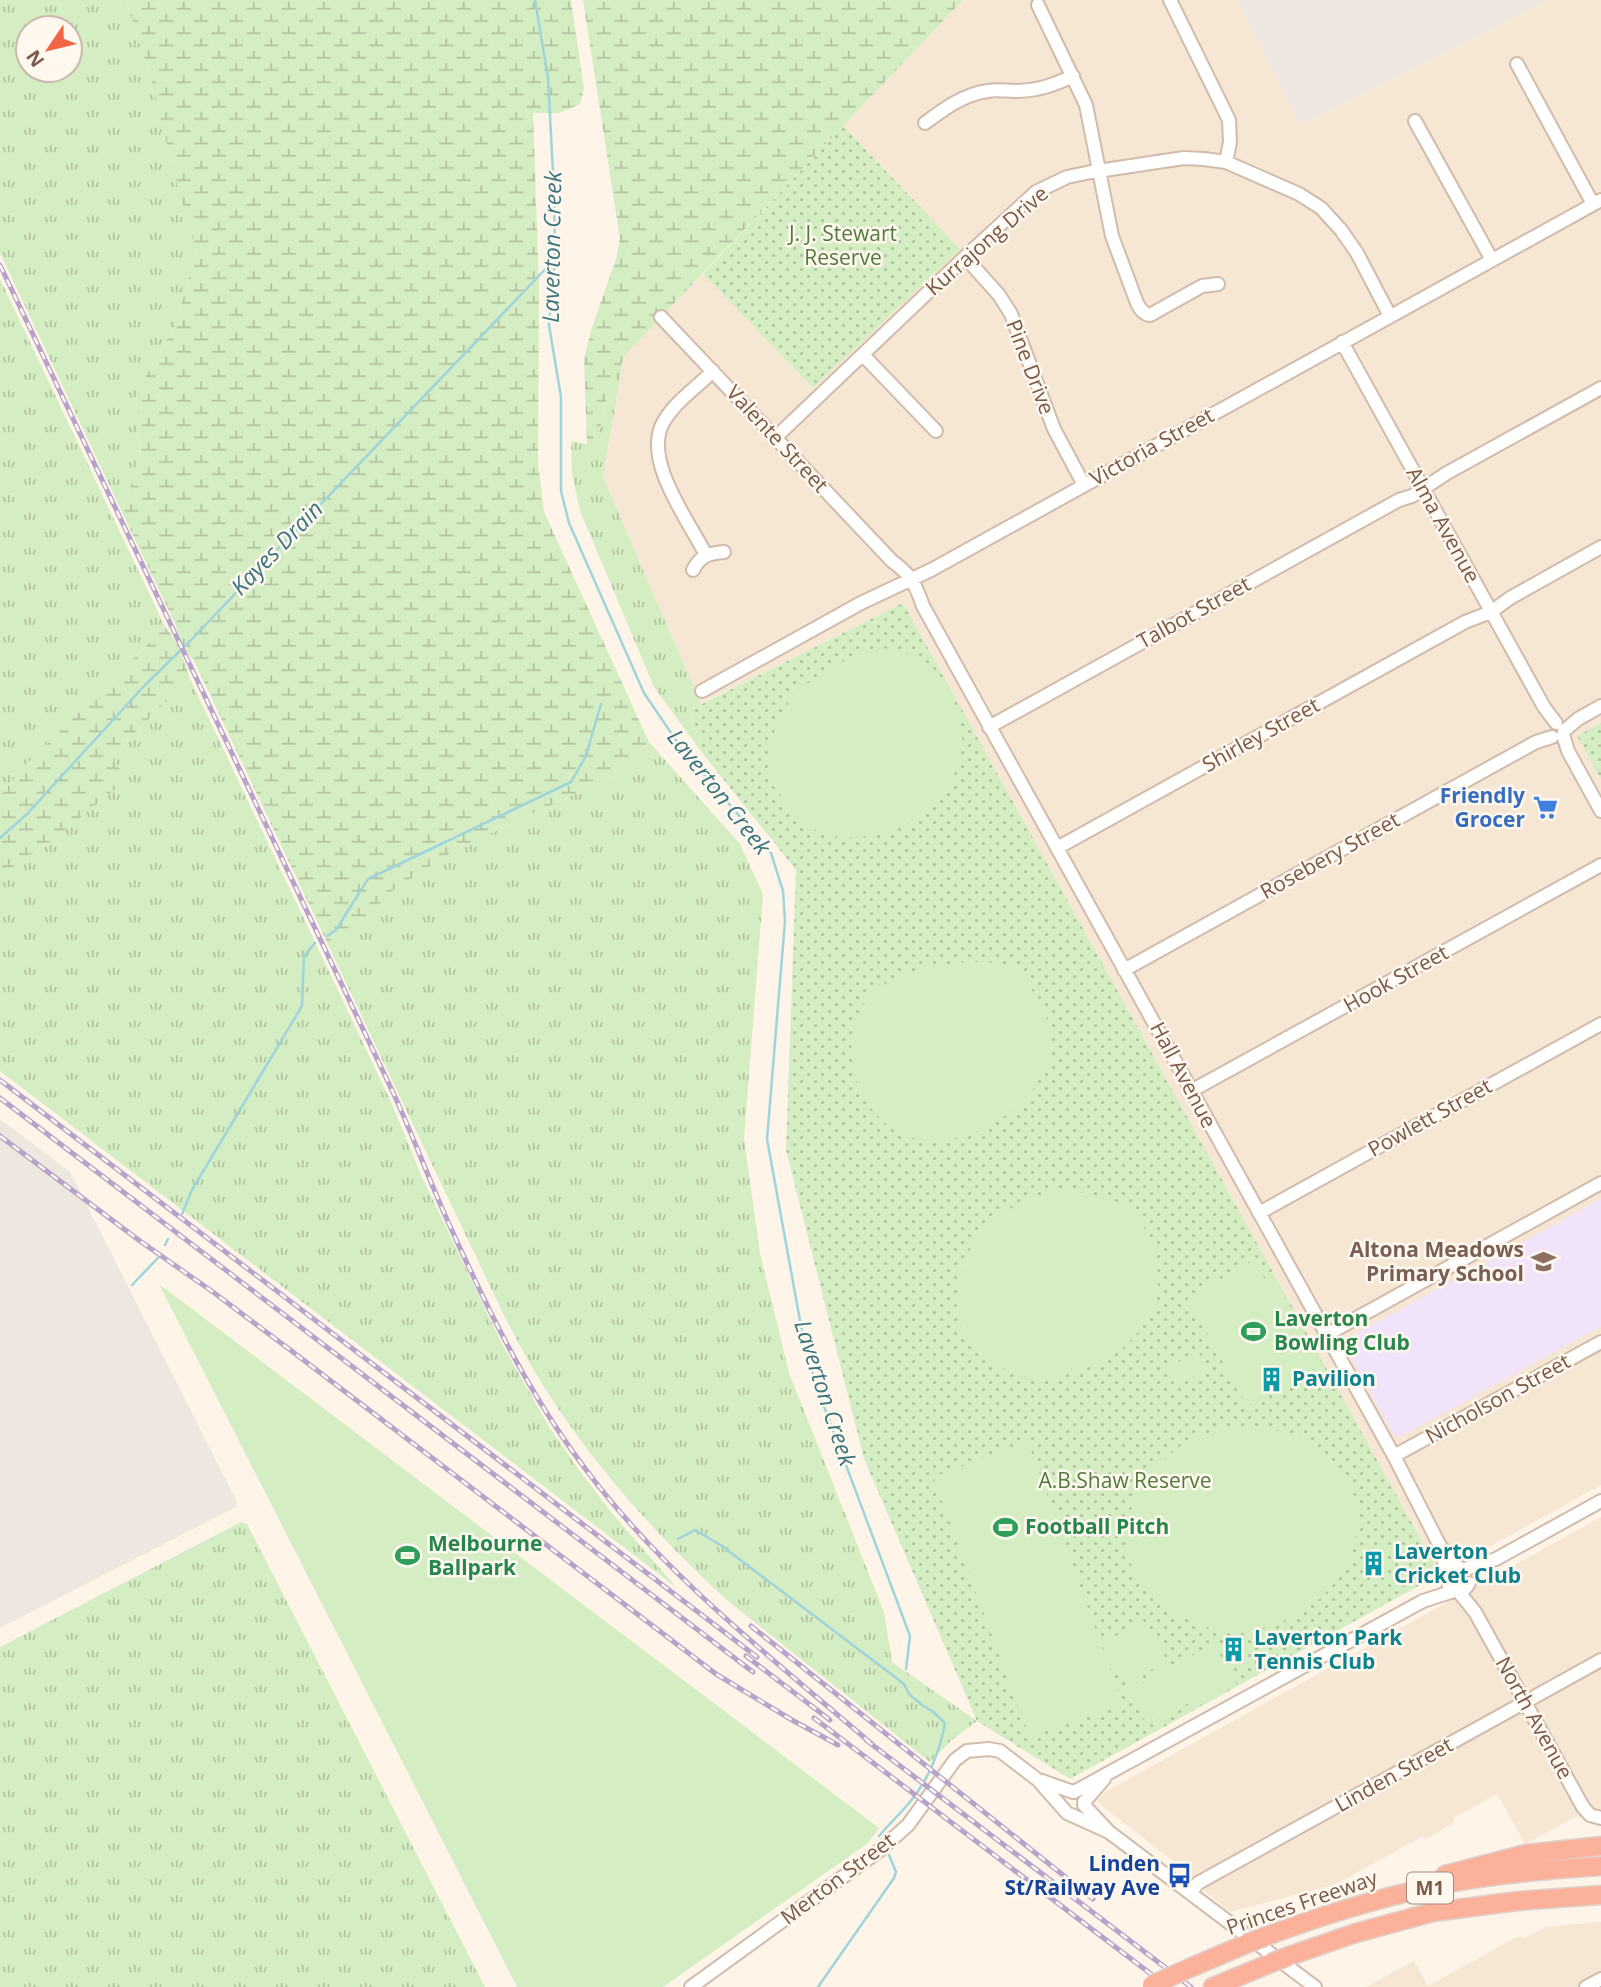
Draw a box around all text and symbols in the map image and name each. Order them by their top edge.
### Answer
north arrow [14,14,84,84]
text: N [20,45,50,73]
water label: Laverton Creek [534,170,568,323]
street label: Kurrajong Drive [919,179,1054,301]
park label: J. J. Stewart Reserve [787,219,897,271]
street label: Pine Drive [1000,315,1062,418]
street label: Valente Street [721,378,835,498]
street label: Victoria Street [1085,401,1219,492]
street label: Alma Avenue [1401,462,1487,587]
water label: Kayes Drain [223,493,330,602]
street label: Talbot Street [1132,569,1255,655]
street label: Shirley Street [1197,690,1324,778]
water label: Laverton Creek [660,722,780,862]
place label: Friendly Grocer [1440,781,1525,833]
supermarket icon: Friendly Grocer [1531,794,1559,822]
street label: Rosebery Street [1255,805,1404,905]
street label: Hook Street [1338,938,1453,1018]
street label: Hall Avenue [1144,1017,1224,1132]
street label: Powlett Street [1363,1071,1497,1163]
place label: Altona Meadows Primary School [1349,1235,1524,1287]
school or university icon: Altona Meadows Primary School [1530,1248,1558,1276]
place label: Laverton Bowling Club [1274,1304,1410,1356]
water label: Laverton Creek [787,1316,865,1470]
sports icon: Laverton Bowling Club [1240,1317,1268,1345]
street label: Nicholson Street [1420,1347,1575,1450]
place label: Pavilion [1292,1364,1376,1392]
building icon: Pavilion [1258,1365,1286,1393]
park label: A.B.Shaw Reserve [1038,1466,1212,1494]
place label: Football Pitch [1025,1512,1169,1540]
sports icon: Football Pitch [991,1513,1019,1541]
place label: Melbourne Ballpark [428,1529,542,1581]
place label: Laverton Cricket Club [1394,1537,1521,1589]
sports icon: Melbourne Ballpark [394,1542,422,1570]
building icon: Laverton Cricket Club [1360,1550,1388,1578]
place label: Laverton Park Tennis Club [1254,1623,1403,1675]
building icon: Laverton Park Tennis Club [1220,1636,1248,1664]
street label: North Avenue [1490,1651,1580,1784]
street label: Linden Street [1330,1730,1457,1818]
street label: Merton Street [775,1826,900,1930]
place label: Linden St/Railway Ave [1004,1849,1160,1901]
bus stop icon: Linden St/Railway Ave [1166,1862,1194,1890]
street label: Princes Freeway [1222,1863,1381,1941]
road number: M1 [1407,1872,1453,1904]

